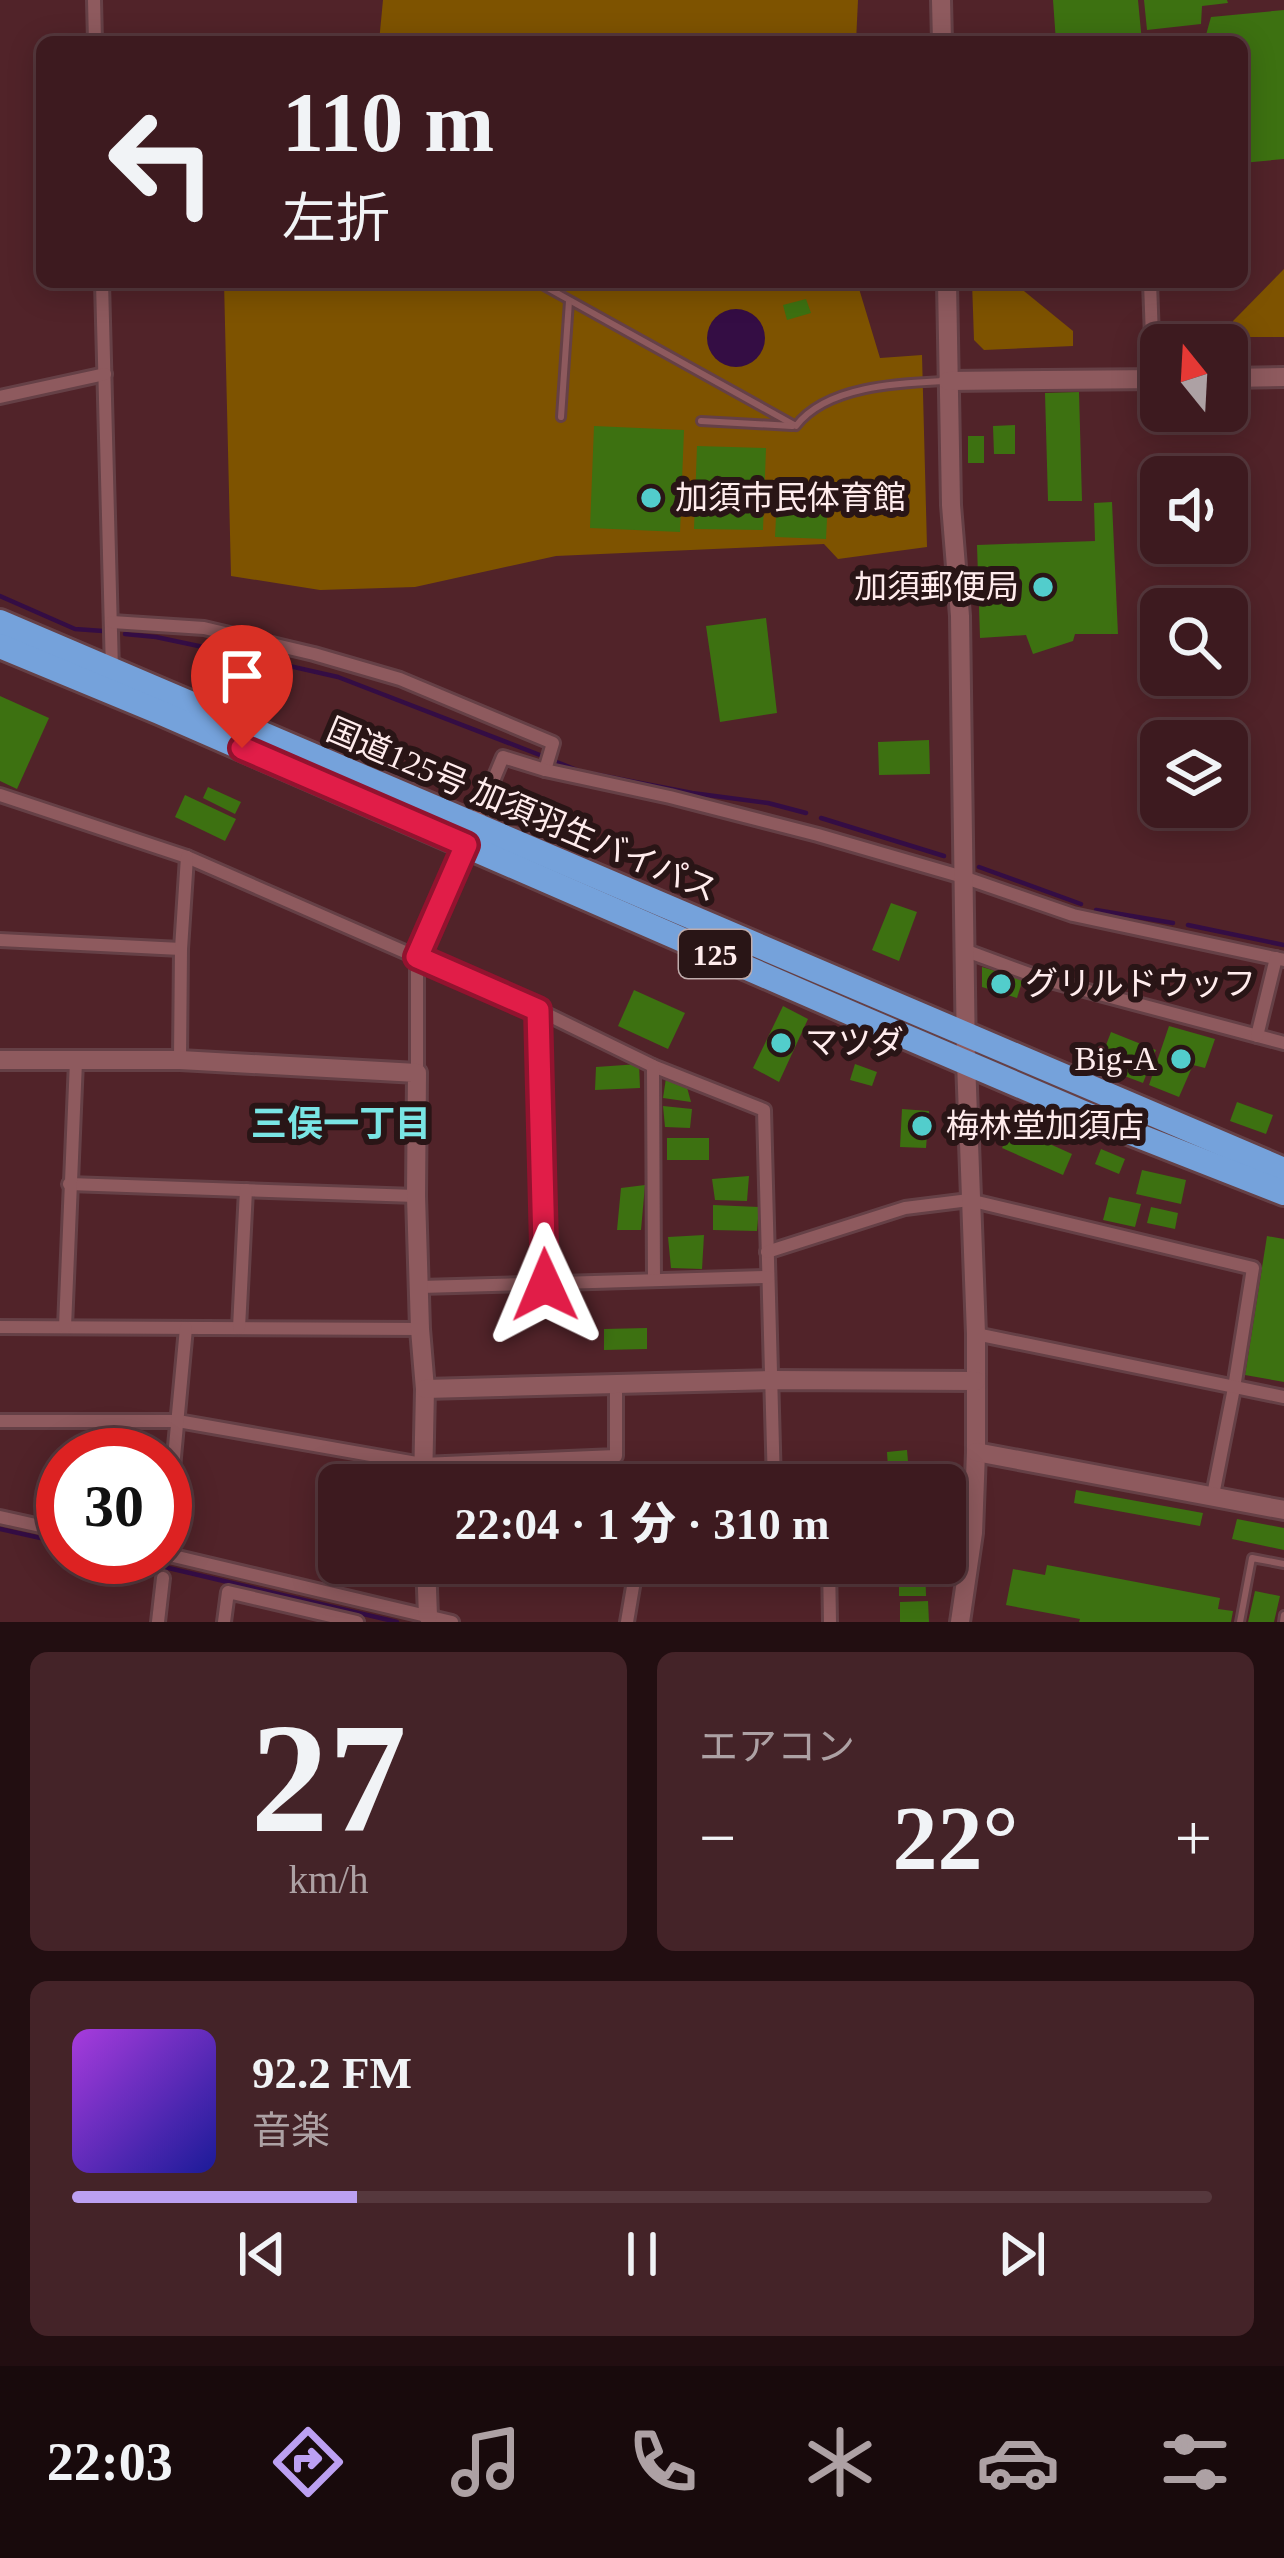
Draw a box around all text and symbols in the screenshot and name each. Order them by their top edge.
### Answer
text: 110 m [282,76,494,169]
icon: left [84,84,240,240]
text: 左折 [282,189,390,249]
north arrow [1140,324,1248,432]
map controls [1140,324,1248,828]
button: sound [1140,456,1248,564]
place label: 加須市民体育館 [675,480,906,516]
marker: 加須市民体育館 [638,485,664,511]
place label: 加須郵便局 [854,569,1019,605]
marker: 加須郵便局 [1030,574,1056,600]
button: search [1140,588,1248,696]
pin [191,625,293,748]
icon: arrive [209,643,275,709]
street label: 国道125号 加須羽生バイパス [322,711,722,909]
button: layers [1140,720,1248,828]
road number: 125 [679,930,751,978]
place label: グリルドウッフ [1025,966,1256,1002]
marker: グリルドウッフ [988,971,1014,997]
place label: マツダ [805,1025,904,1061]
marker: マツダ [768,1030,794,1056]
place label: Big-A [1075,1041,1157,1077]
marker: Big-A [1168,1046,1194,1072]
district label: 三俣一丁目 [251,1104,431,1144]
place label: 梅林堂加須店 [946,1108,1144,1144]
marker: 梅林堂加須店 [909,1113,935,1139]
position arrow [482,1222,608,1348]
speed limit sign: 30 [36,1428,192,1584]
text: 22:04 · 1 分 · 310 m [455,1499,830,1549]
text: 27 [251,1692,407,1865]
text: エアコン [699,1725,855,1768]
text: 22° [893,1789,1019,1888]
text: − [699,1801,736,1874]
text: + [1175,1801,1212,1874]
text: km/h [288,1858,369,1901]
text: 92.2 FM [252,2048,412,2098]
text: 音楽 [252,2109,330,2152]
icon: previous [229,2221,295,2287]
icon: pause [609,2221,675,2287]
icon: next [989,2221,1055,2287]
icon: directions [266,2420,350,2504]
icon: music [444,2420,528,2504]
icon: phone [621,2420,705,2504]
icon: climate [798,2420,882,2504]
icon: car [976,2420,1060,2504]
icon: filters [1153,2420,1237,2504]
text: 22:03 [47,2432,173,2492]

